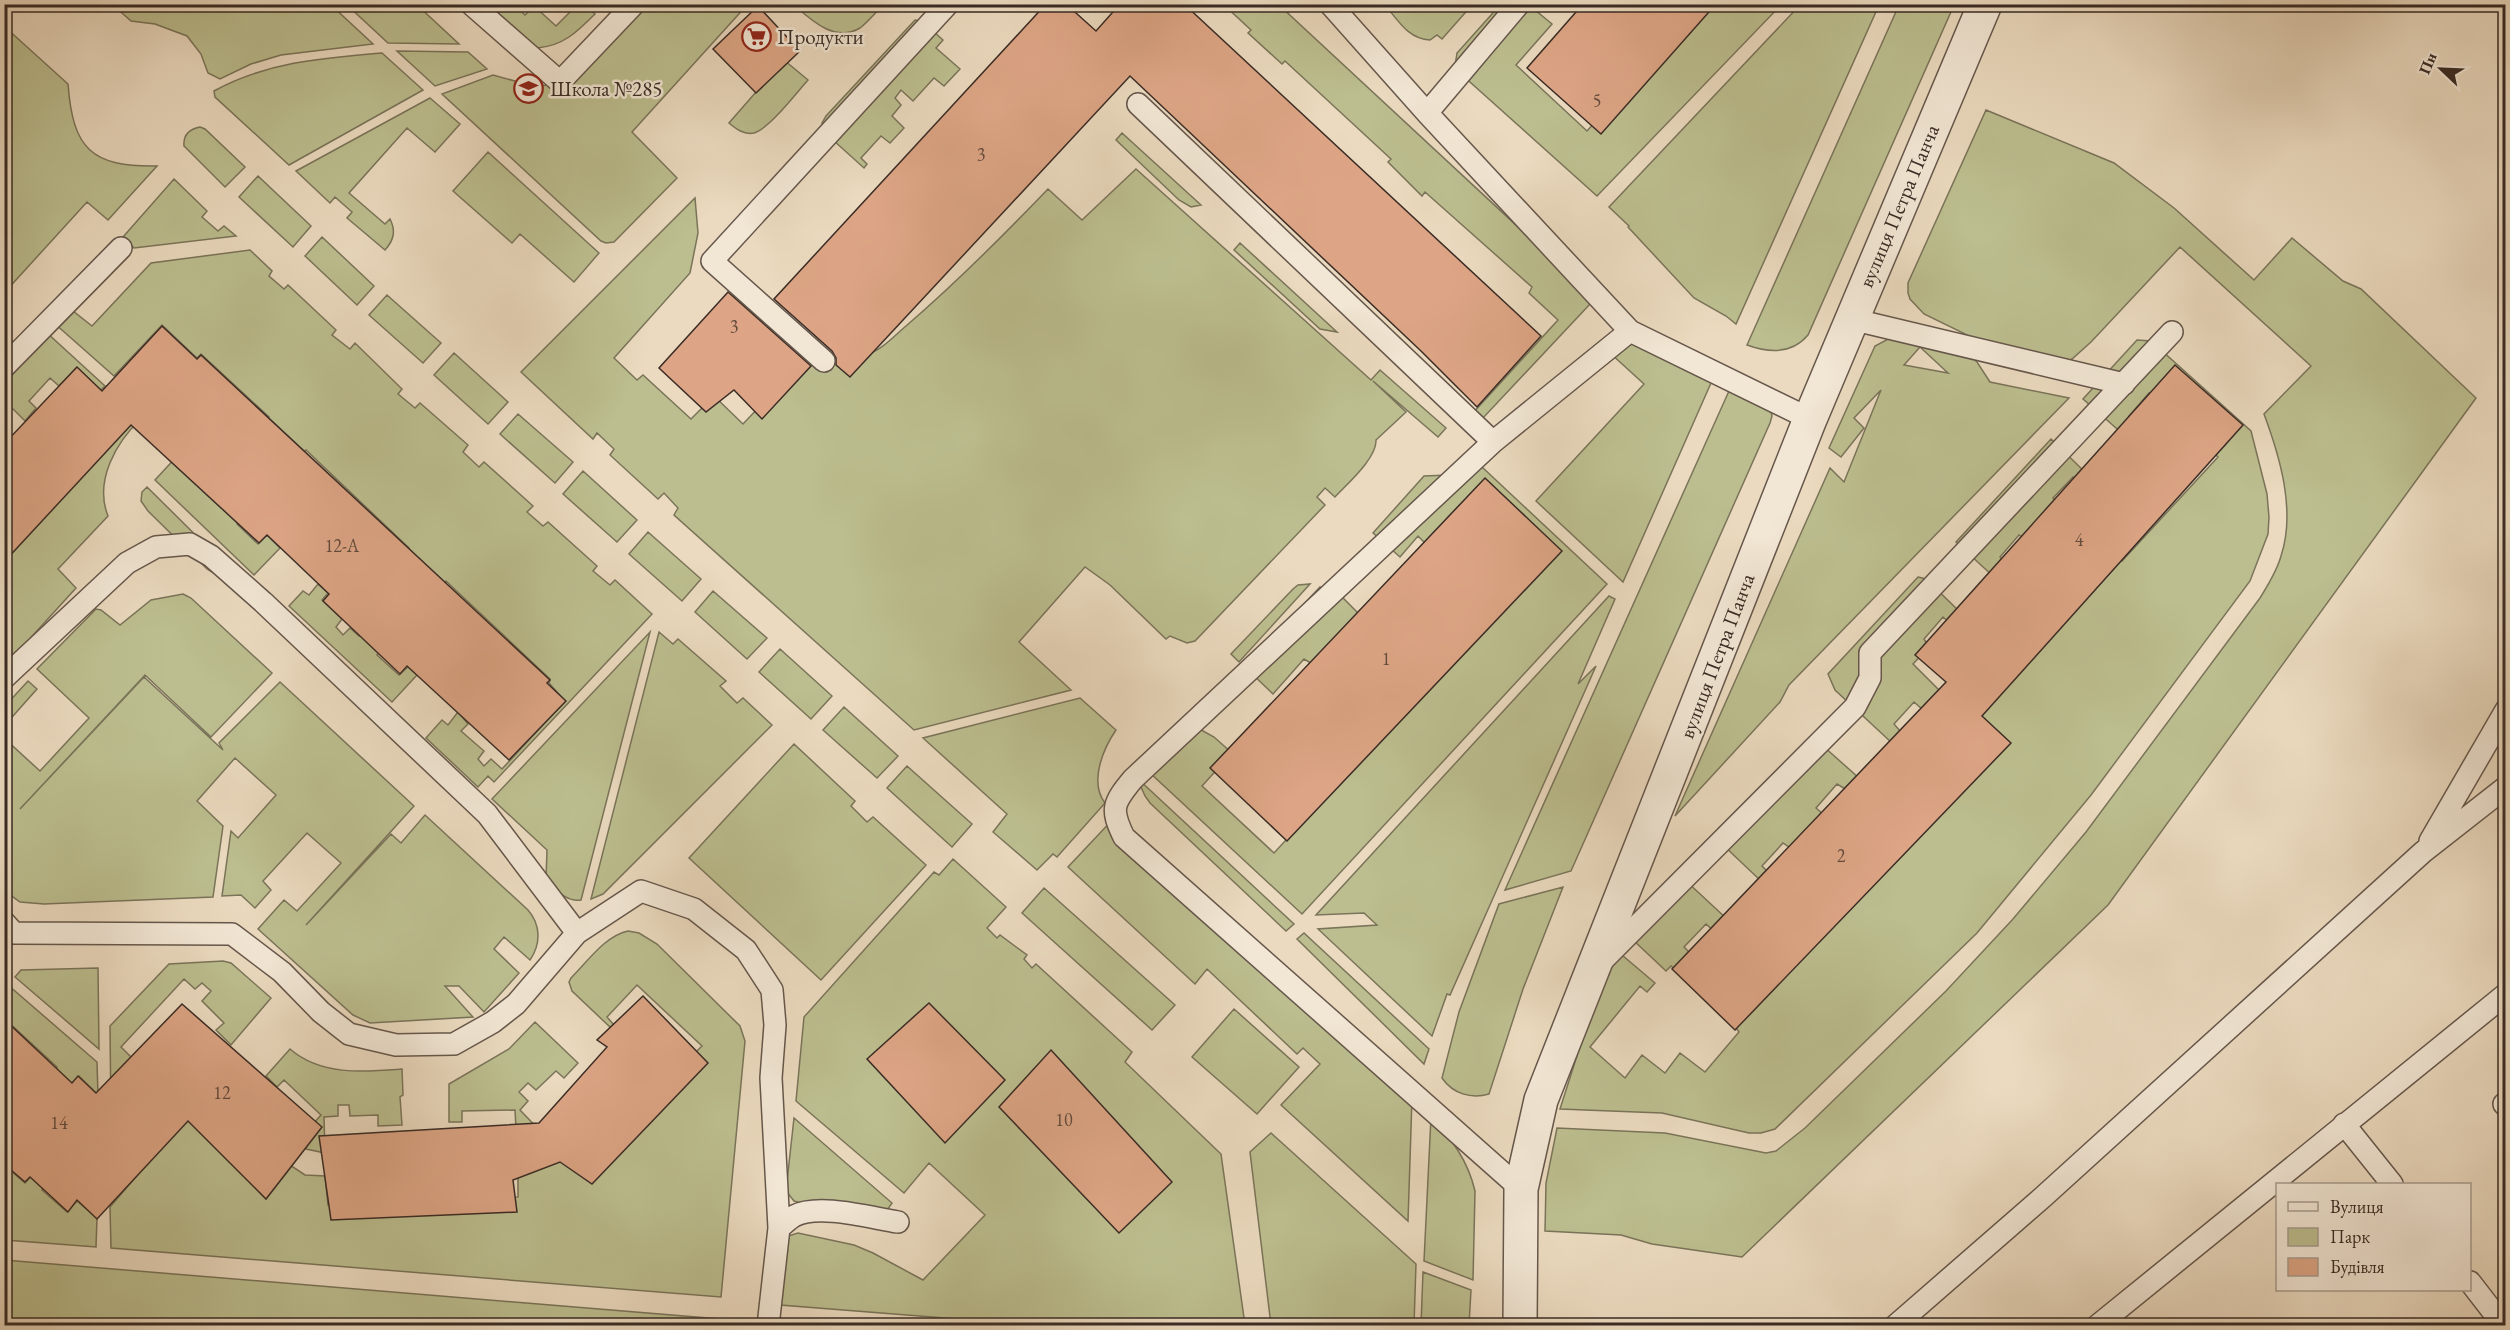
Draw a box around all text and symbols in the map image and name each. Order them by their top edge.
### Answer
supermarket icon: Продукти [740,21,772,53]
place label: Продукти [777,23,864,50]
north arrow [2411,39,2471,99]
text: Пн [2414,49,2442,78]
school or university icon: Школа №285 [513,73,545,105]
place label: Школа №285 [550,75,662,102]
house number: 5 [1593,89,1601,112]
street label: вулиця Петра Панча [1852,120,1945,291]
house number: 3 [977,143,985,166]
house number: 3 [730,315,738,338]
house number: 4 [2075,528,2084,551]
house number: 12-А [325,534,360,557]
street label: вулиця Петра Панча [1673,569,1761,742]
house number: 1 [1382,647,1390,670]
house number: 2 [1837,844,1846,867]
house number: 12 [213,1081,231,1104]
house number: 10 [1055,1108,1073,1131]
house number: 14 [50,1111,68,1134]
legend [2276,1183,2471,1291]
text: Вулиця [2330,1195,2383,1218]
text: Парк [2330,1225,2370,1248]
text: Будівля [2330,1255,2385,1278]

